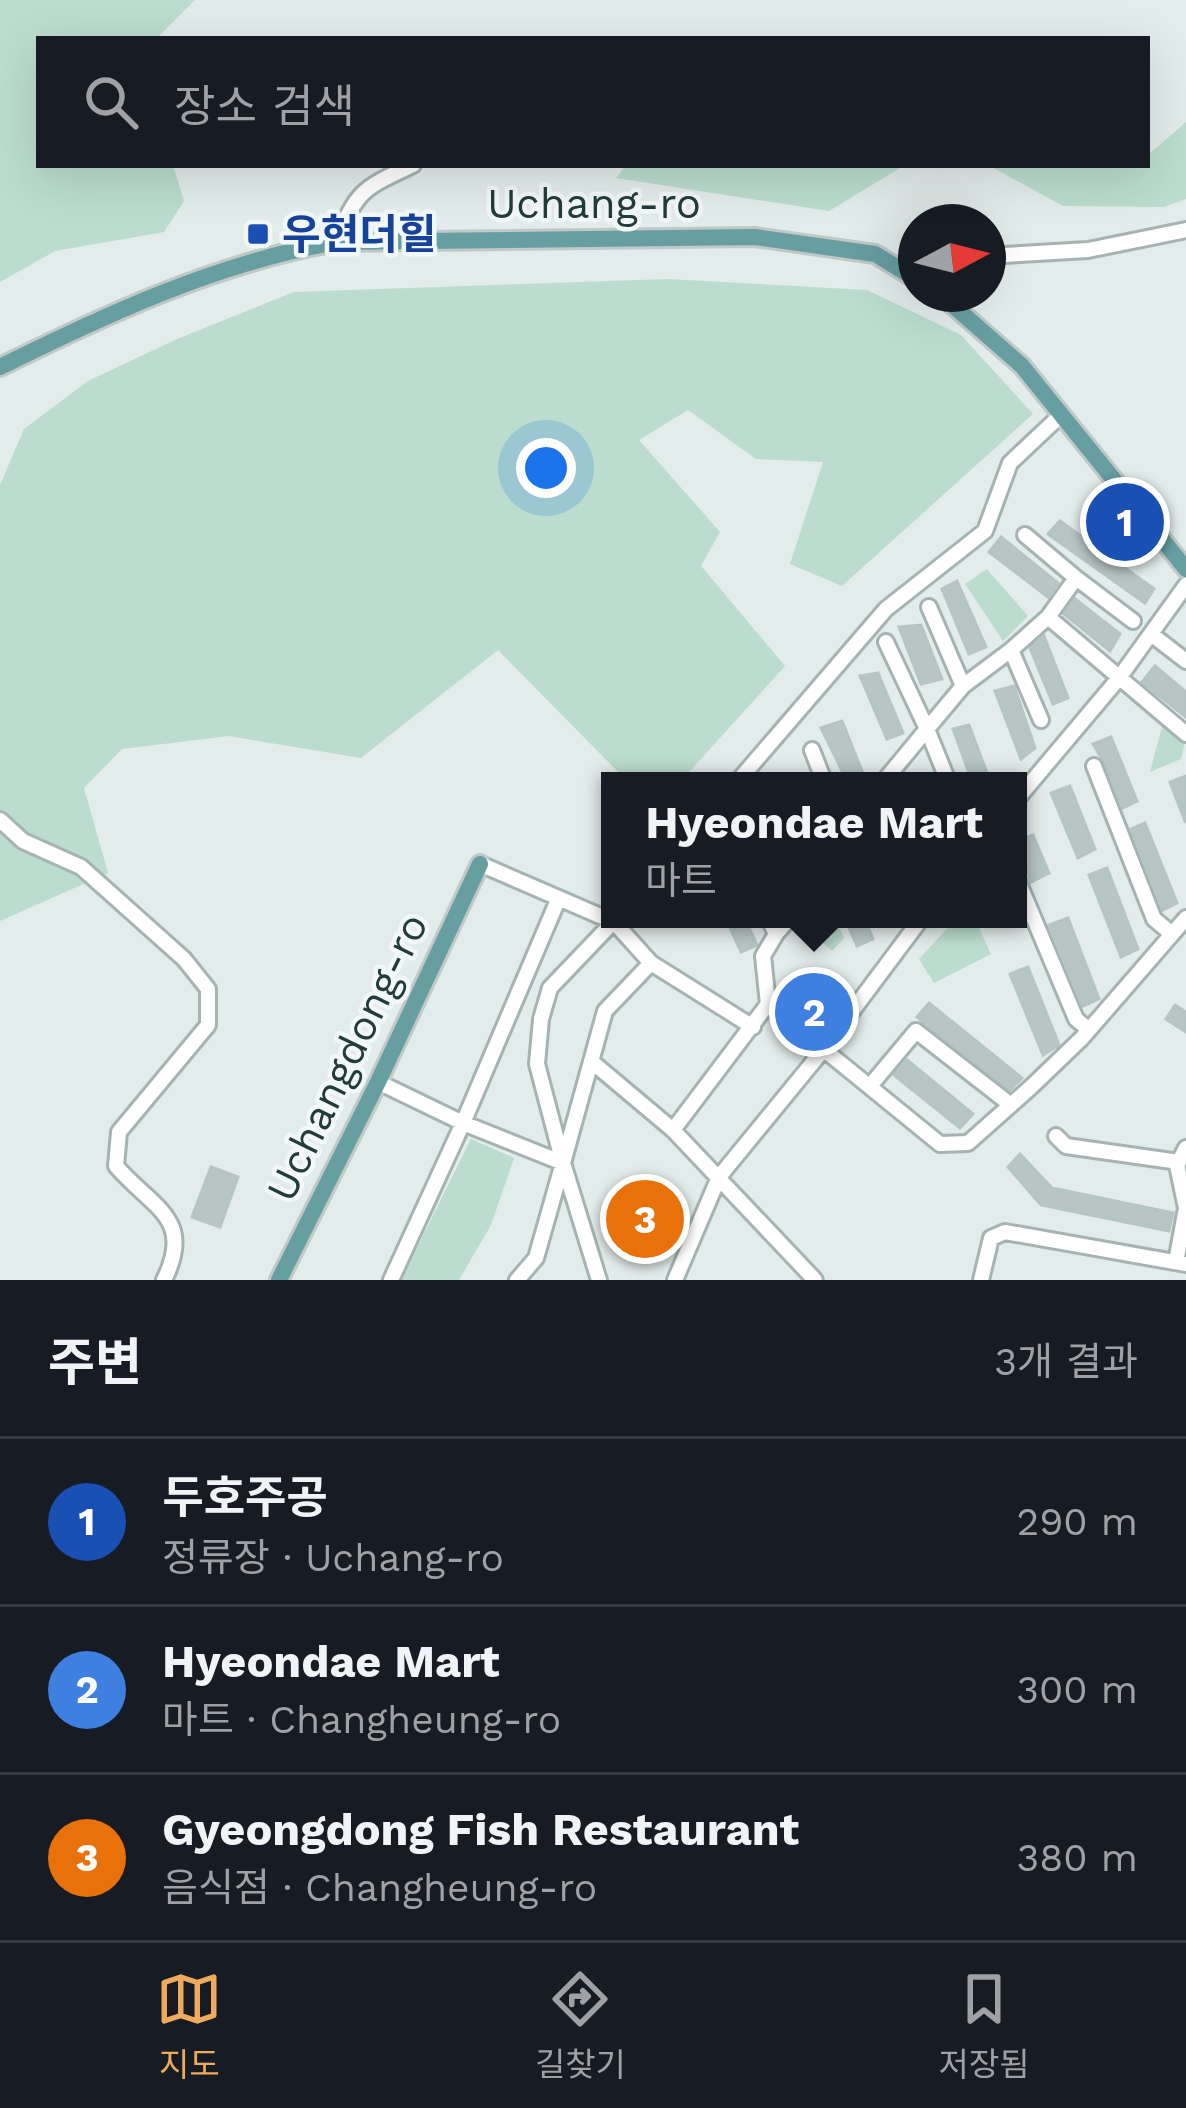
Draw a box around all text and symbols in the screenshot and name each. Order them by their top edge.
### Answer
search box [36,36,1150,168]
icon: search [78,69,144,135]
text: 장소 검색 [174,80,355,133]
street label: Uchang-ro [487,179,701,228]
north arrow [898,204,1006,312]
place label: 우현더힐 [282,210,437,259]
marker: 우현더힐 [245,221,271,247]
your location [516,438,576,498]
pin: 1 [1086,477,1164,567]
popup [601,772,1027,928]
text: Hyeondae Mart [645,796,983,849]
text: 마트 [645,858,717,903]
street label: Uchangdong-ro [256,905,438,1209]
pin: 2 [775,967,853,1057]
pin: 3 [606,1174,684,1264]
text: 주변 [48,1333,142,1392]
text: 3개 결과 [994,1339,1138,1384]
text: 두호주공 [162,1471,328,1524]
text: 1 [79,1499,95,1544]
text: 290 m [1016,1499,1138,1544]
text: 정류장 · Uchang-ro [162,1535,504,1580]
text: Hyeondae Mart [162,1635,500,1688]
text: 2 [75,1667,99,1712]
text: 300 m [1016,1667,1138,1712]
text: 마트 · Changheung-ro [162,1697,561,1742]
text: Gyeongdong Fish Restaurant [162,1803,799,1856]
text: 3 [75,1835,99,1880]
text: 380 m [1017,1835,1138,1880]
text: 음식점 · Changheung-ro [162,1865,597,1910]
tab: 지도 [156,1966,222,2086]
tab: 길찾기 [535,1966,626,2086]
tab: 저장됨 [939,1966,1030,2086]

